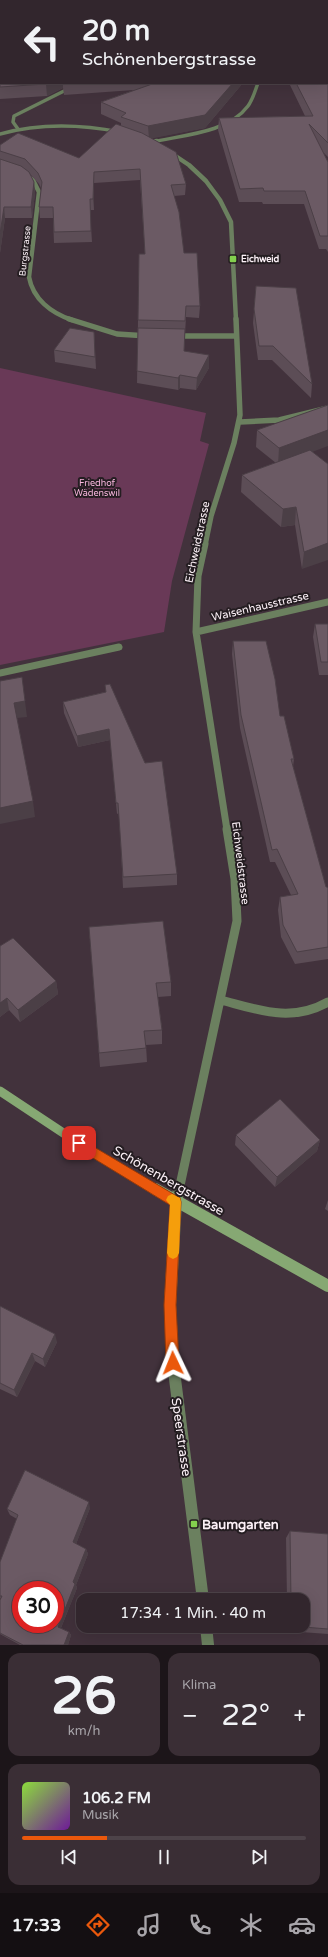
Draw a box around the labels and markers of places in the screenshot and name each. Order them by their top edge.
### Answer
marker: Eichweid [228,254,238,264]
place label: Eichweid [241,254,280,265]
pin [62,1126,96,1160]
place label: Baumgarten [202,1517,279,1533]
marker: Baumgarten [189,1519,199,1529]

